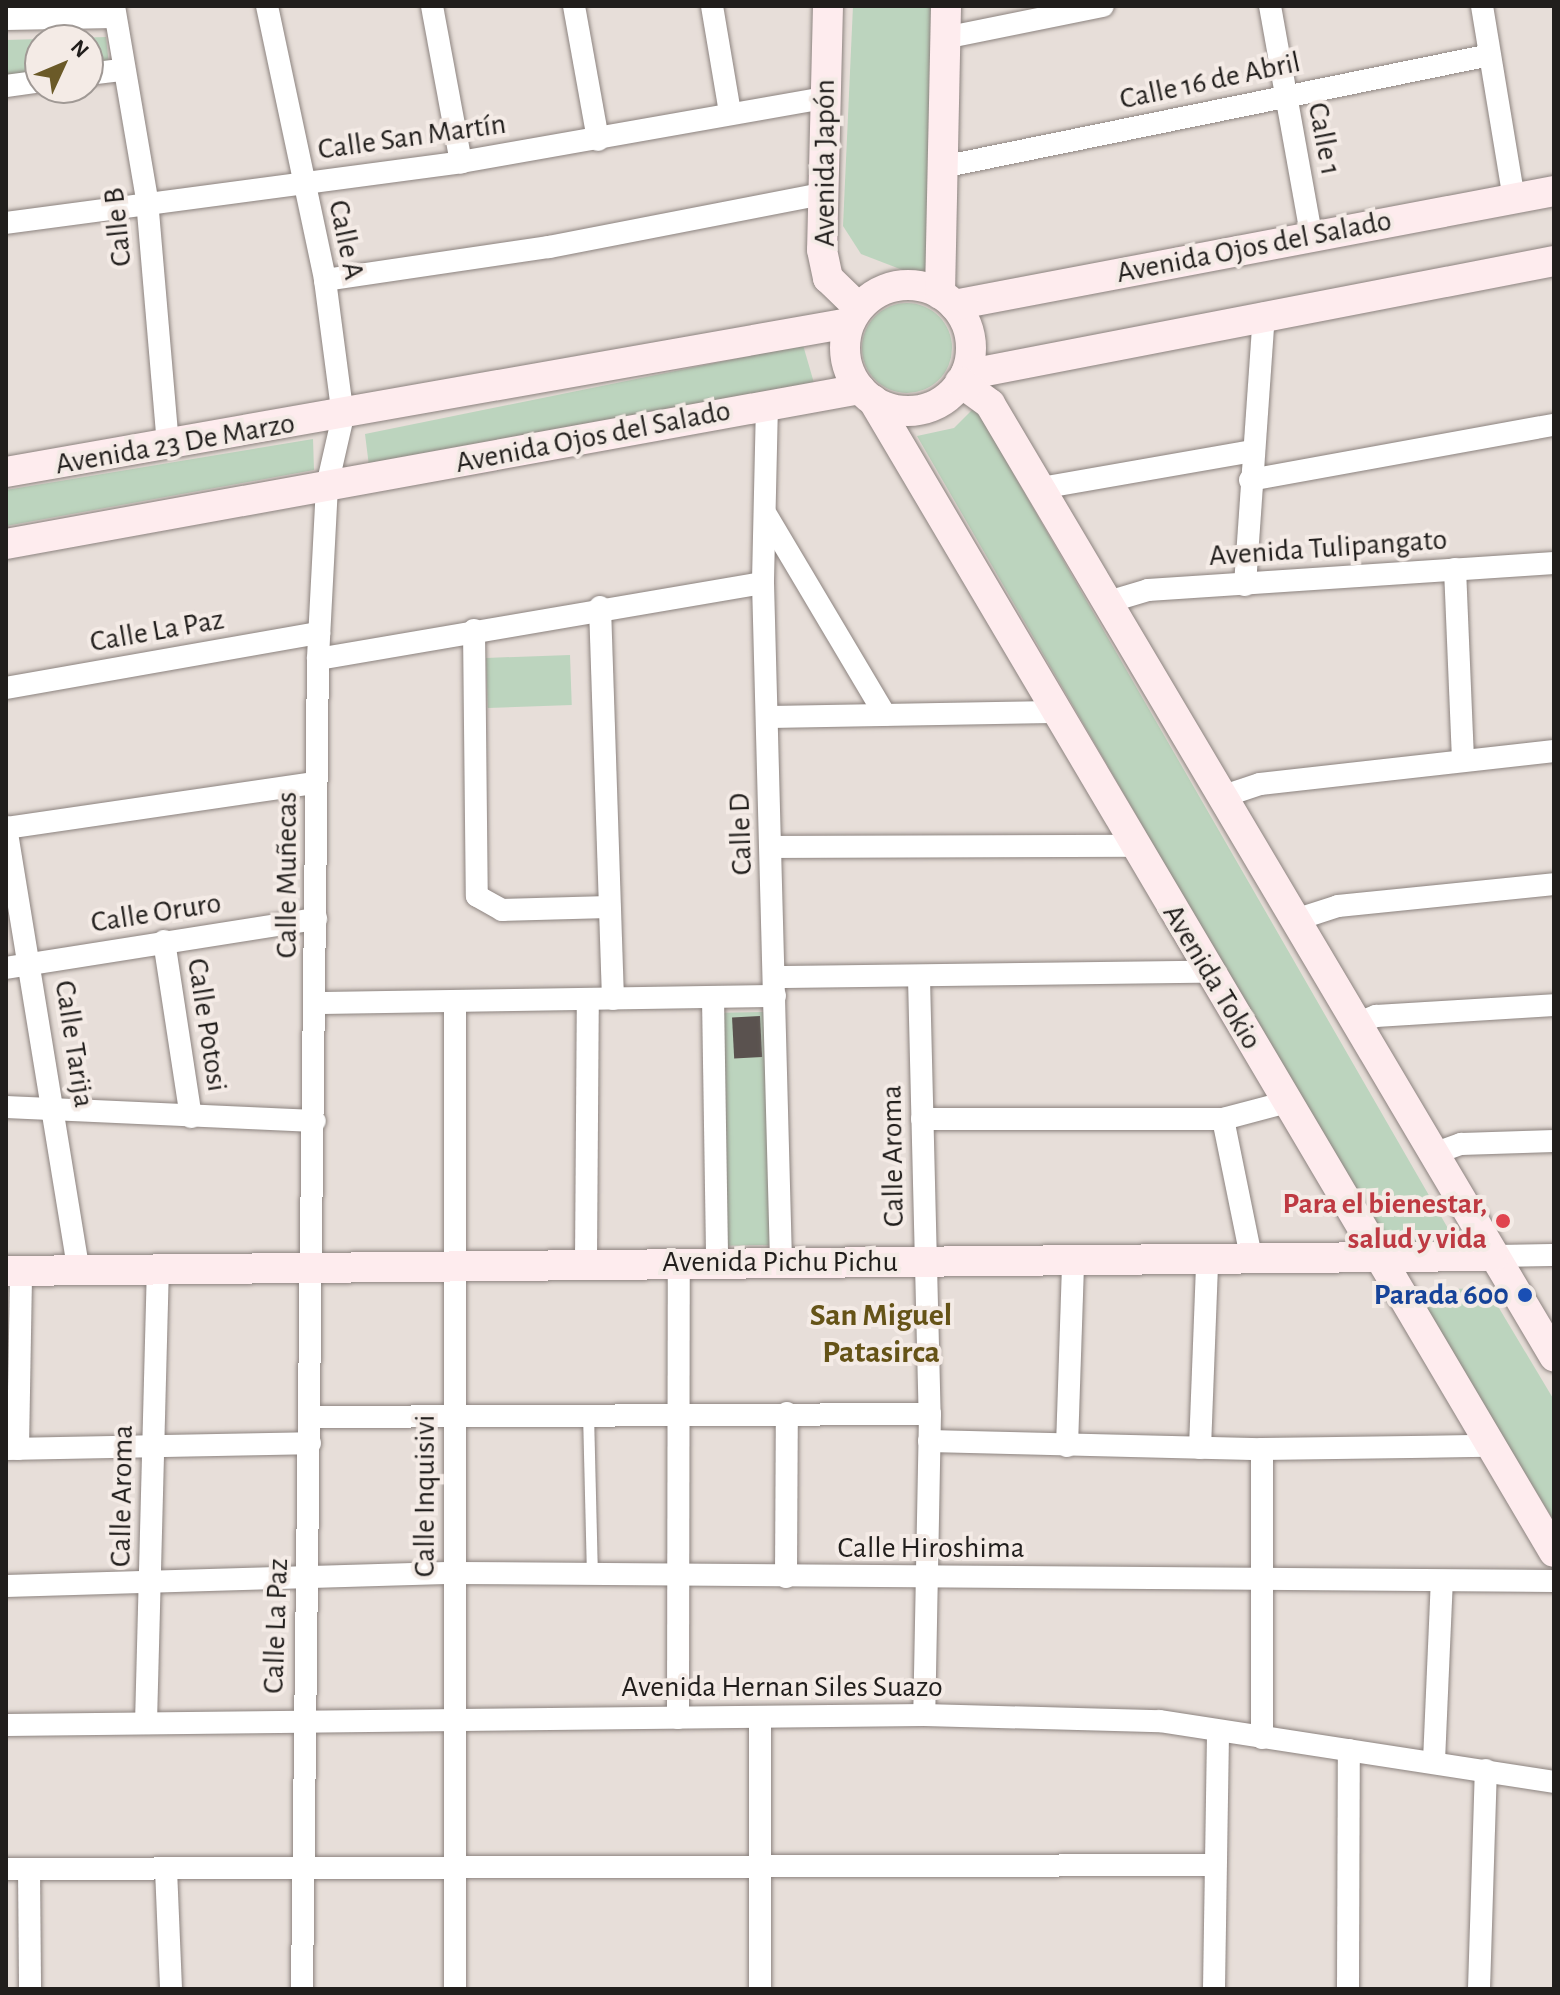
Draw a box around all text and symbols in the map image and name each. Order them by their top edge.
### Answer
north arrow [24,24,104,104]
text: N [67,36,93,62]
street label: Calle 16 de Abril [1116,44,1304,118]
street label: Avenida Japón [807,79,843,247]
street label: Calle 1 [1299,100,1349,178]
street label: Calle San Martín [316,106,508,168]
street label: Calle B [96,186,140,268]
street label: Calle A [320,197,372,283]
street label: Avenida Ojos del Salado [1113,203,1395,291]
street label: Avenida Ojos del Salado [452,393,734,481]
street label: Avenida 23 De Marzo [53,405,297,483]
street label: Avenida Tulipangato [1208,522,1448,574]
street label: Calle La Paz [87,602,227,660]
street label: Calle Muñecas [269,792,305,958]
street label: Calle D [722,792,760,876]
street label: Calle Oruro [88,885,224,941]
street label: Avenida Tokio [1155,898,1269,1056]
street label: Calle Potosi [179,956,235,1094]
street label: Calle Tarija [46,978,102,1110]
street label: Calle Aroma [874,1085,912,1227]
place label: Para el bienestar, salud y vida [1283,1186,1487,1256]
marker: Para el bienestar, salud y vida [1494,1212,1512,1230]
street label: Avenida Pichu Pichu [662,1244,898,1280]
place label: Parada 600 [1374,1277,1509,1313]
marker: Parada 600 [1516,1286,1534,1304]
district label: San Miguel Patasirca [810,1297,952,1372]
street label: Calle Inquisivi [407,1415,443,1577]
street label: Calle Aroma [103,1425,141,1567]
street label: Calle Hiroshima [837,1530,1025,1566]
street label: Calle La Paz [256,1558,296,1694]
street label: Avenida Hernan Siles Suazo [621,1669,943,1705]

